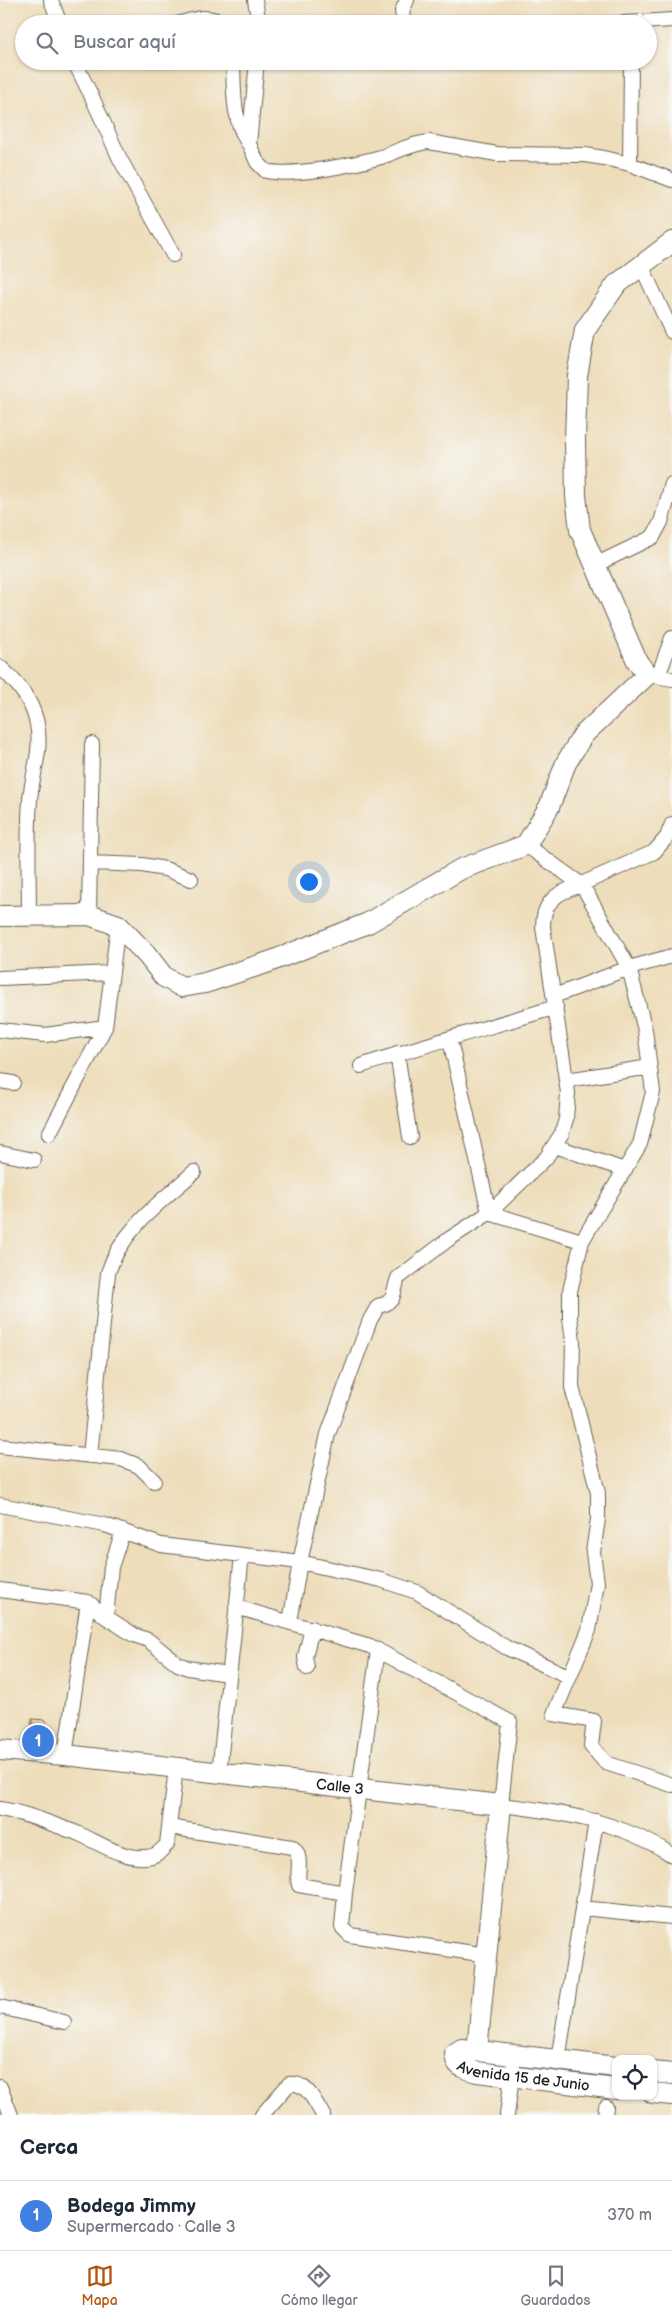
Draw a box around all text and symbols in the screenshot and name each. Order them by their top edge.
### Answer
search box [15,15,657,70]
icon: search [33,29,61,57]
text: Buscar aquí [73,31,176,54]
your location [296,869,322,895]
pin: 1 [22,1722,54,1760]
street label: Calle 3 [315,1774,365,1799]
map controls [612,2055,657,2100]
button: locate [612,2055,657,2100]
street label: Avenida 15 de Junio [453,2056,591,2095]
text: Cerca [20,2135,78,2160]
text: Bodega Jimmy [67,2195,196,2218]
text: 1 [33,2206,39,2225]
text: 370 m [607,2206,652,2225]
text: Supermercado · Calle 3 [67,2218,236,2237]
tab: Mapa [82,2262,118,2309]
tab: Cómo llegar [281,2262,357,2309]
tab: Guardados [521,2262,590,2309]

